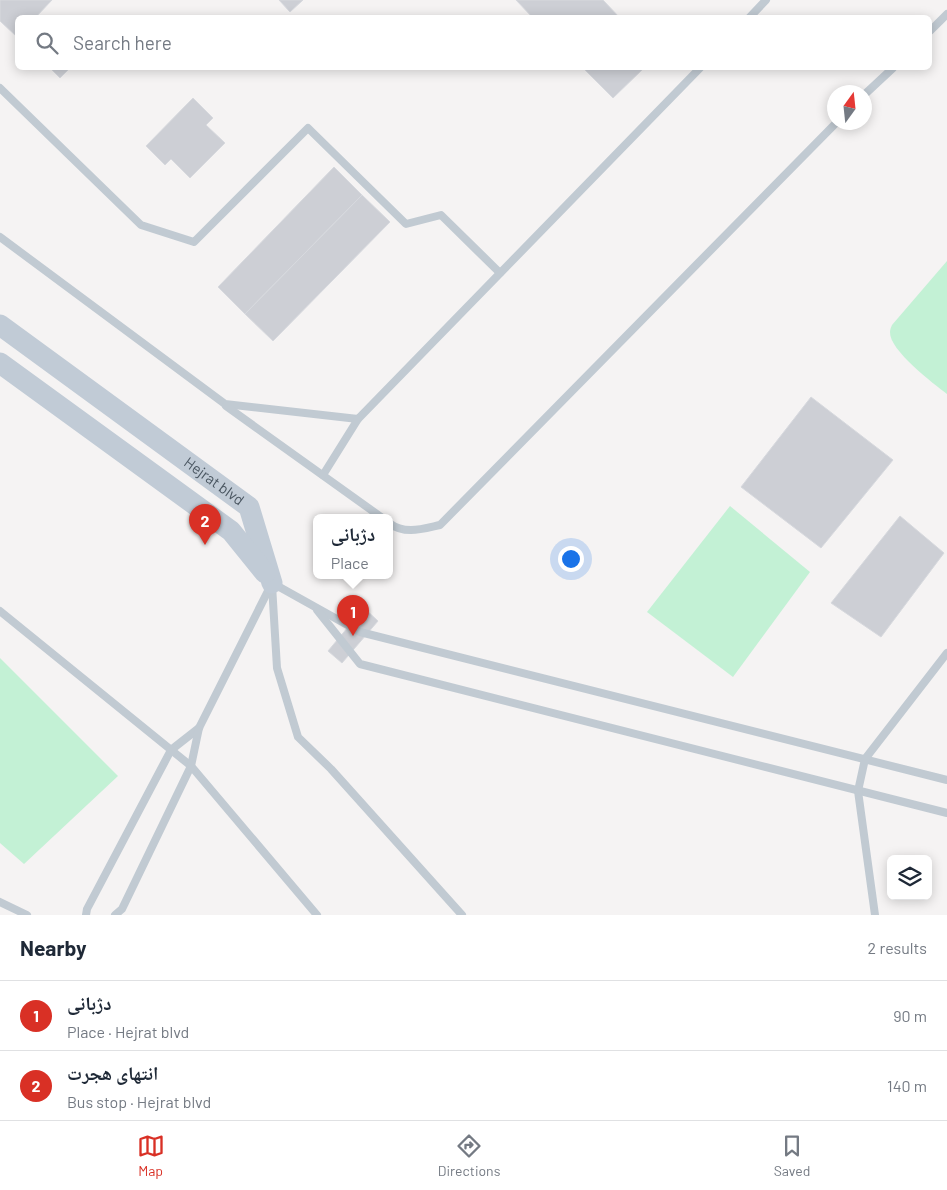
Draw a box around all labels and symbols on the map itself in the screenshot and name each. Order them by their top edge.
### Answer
north arrow [827,85,872,130]
street label: Hejrat blvd [181,453,248,508]
pin: 2 [189,504,221,545]
your location [558,546,584,572]
pin: 1 [337,595,369,636]

